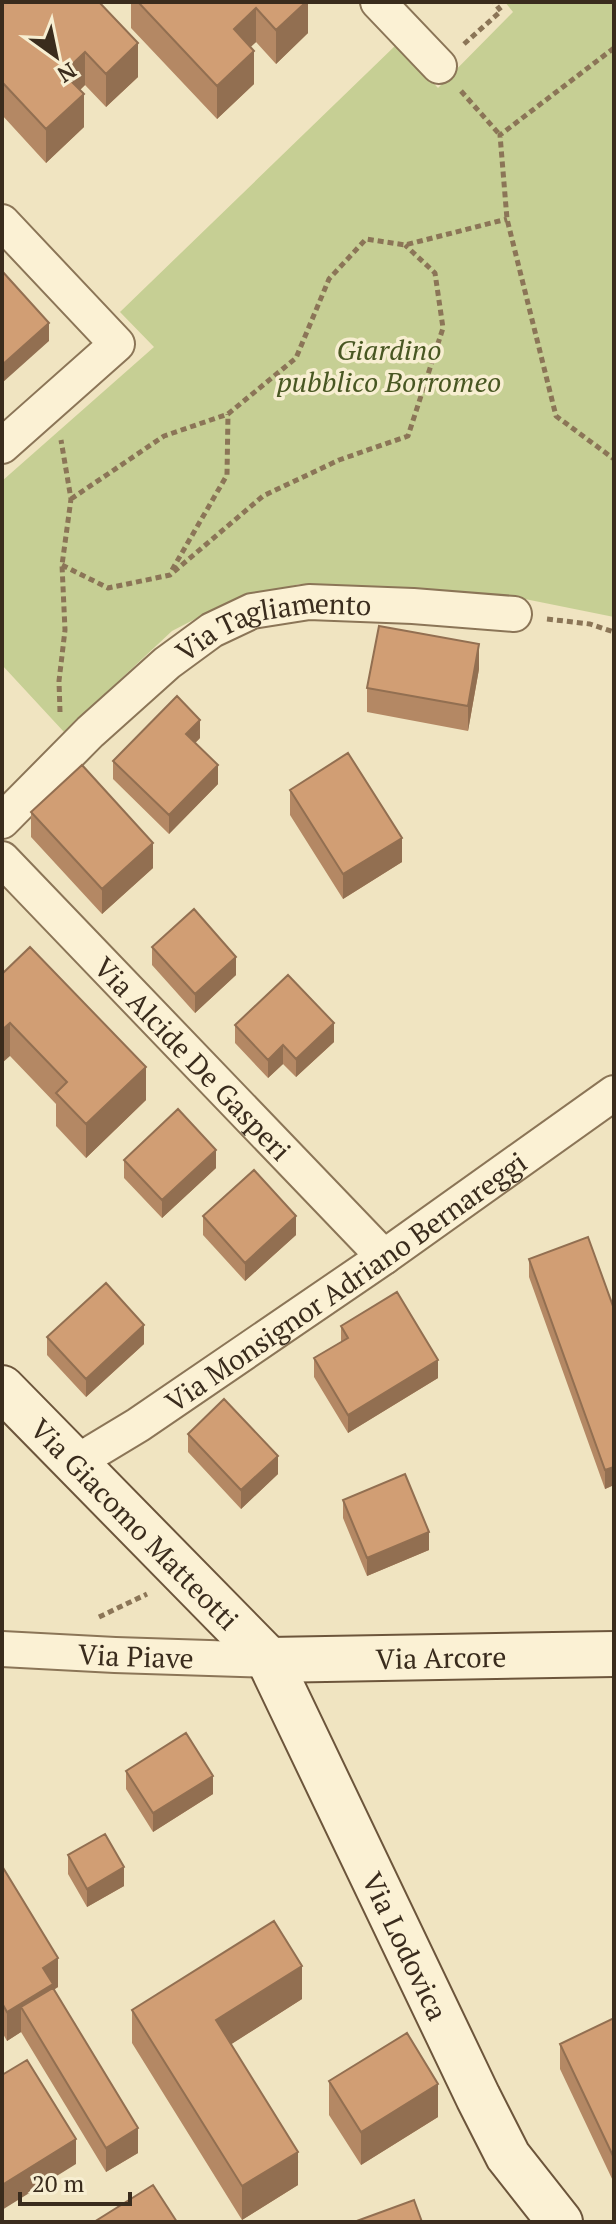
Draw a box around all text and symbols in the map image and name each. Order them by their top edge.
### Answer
north arrow [16,16,96,96]
text: N [52,56,82,90]
park label: Giardino pubblico Borromeo [277,331,501,400]
street label: Via Tagliamento [168,583,372,669]
street label: Via Alcide De Gasperi [87,948,300,1168]
street label: Via Monsignor Adriano Bernareggi [158,1143,534,1420]
street label: Via Giacomo Matteotti [23,1410,247,1637]
street label: Via Piave [77,1635,194,1676]
street label: Via Arcore [375,1637,507,1677]
street label: Via Lodovica [355,1866,457,2026]
scale bar [20,2156,130,2206]
text: 20 m [32,2167,84,2199]

